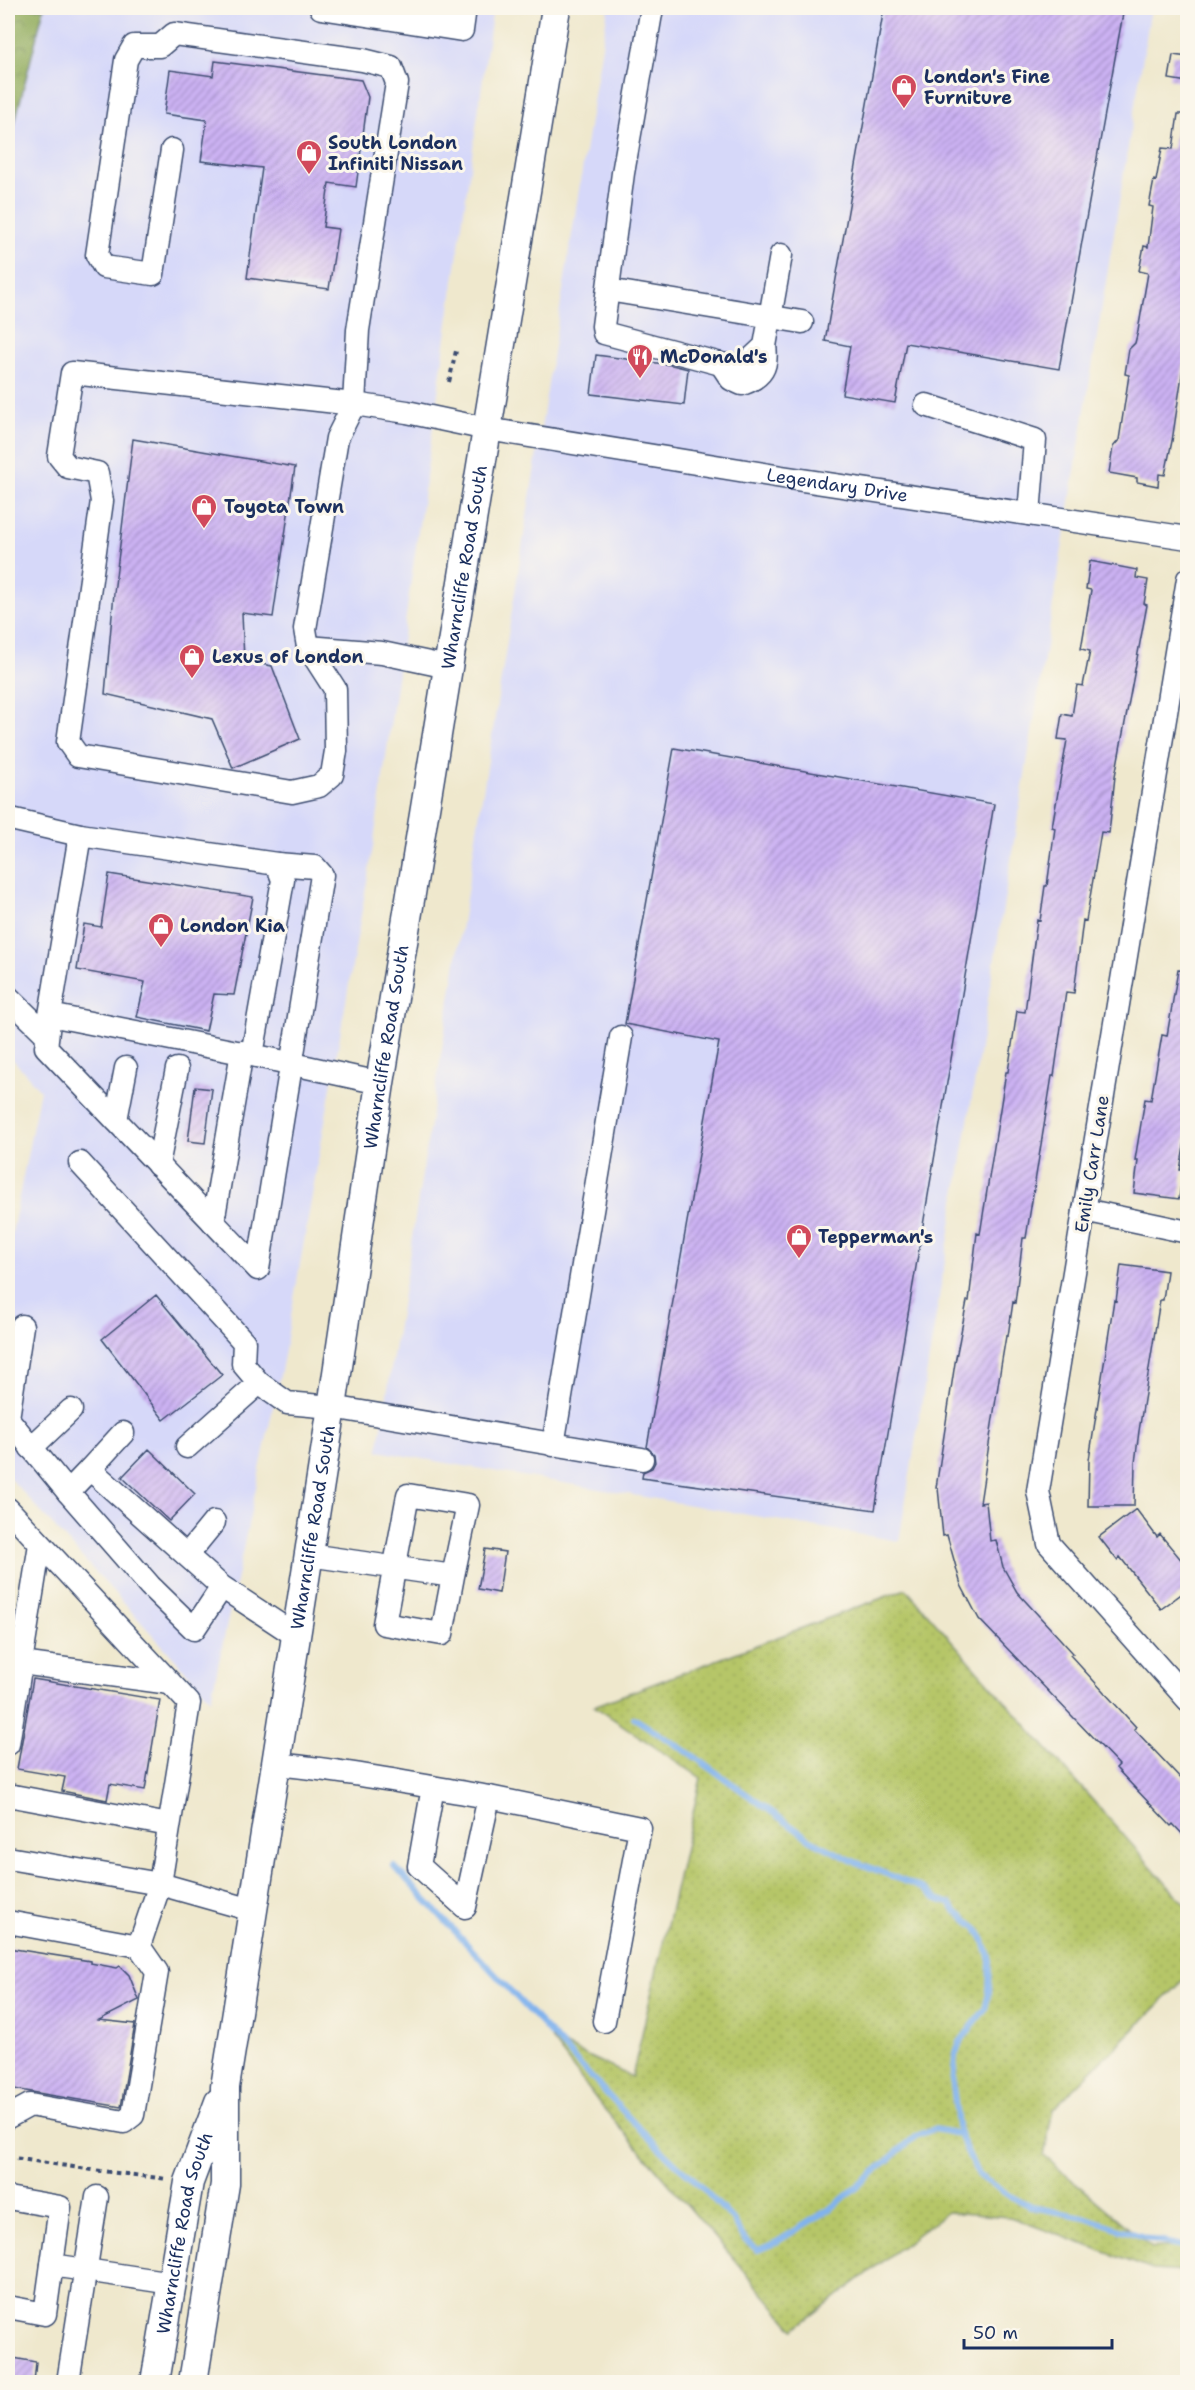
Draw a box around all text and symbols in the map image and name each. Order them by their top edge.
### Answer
place label: London's Fine Furniture [924,65,1050,110]
shop icon: London's Fine Furniture [889,72,919,110]
place label: South London Infiniti Nissan [328,131,463,176]
shop icon: South London Infiniti Nissan [294,138,324,176]
restaurant icon: McDonald's [625,342,655,380]
place label: McDonald's [660,345,767,369]
street label: Wharncliffe Road South [436,463,493,671]
street label: Legendary Drive [765,463,909,508]
shop icon: Toyota Town [189,492,219,530]
place label: Toyota Town [224,495,344,519]
shop icon: Lexus of London [177,642,207,680]
place label: Lexus of London [212,645,364,669]
shop icon: London Kia [146,911,176,949]
place label: London Kia [180,914,286,938]
street label: Wharncliffe Road South [358,943,414,1151]
street label: Emily Carr Lane [1069,1093,1115,1235]
shop icon: Tepperman's [784,1222,814,1260]
place label: Tepperman's [818,1225,933,1249]
street label: Wharncliffe Road South [285,1423,341,1631]
street label: Wharncliffe Road South [151,2129,219,2336]
scale bar [964,2312,1112,2350]
text: 50 m [973,2321,1018,2345]

